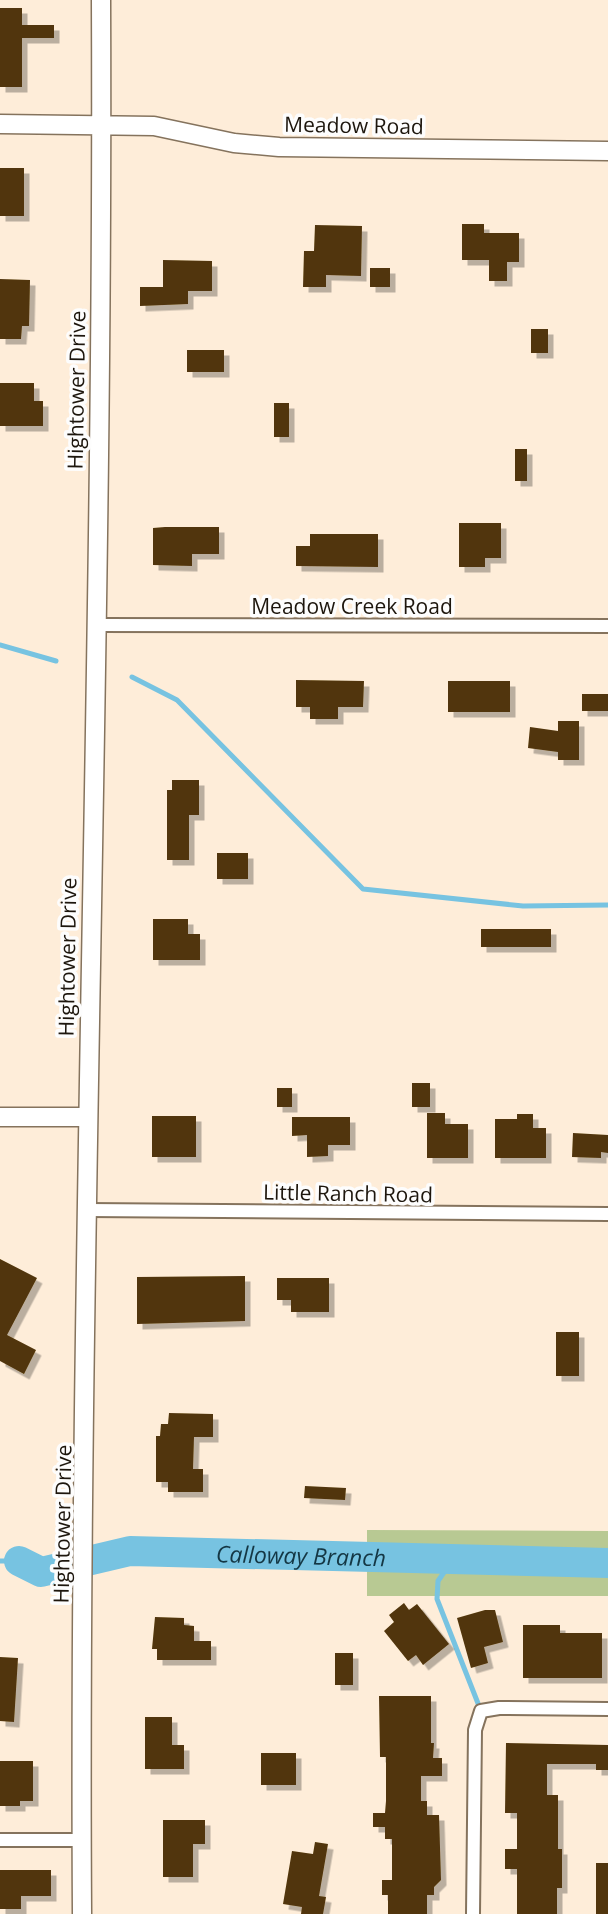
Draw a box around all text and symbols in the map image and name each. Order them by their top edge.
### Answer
street label: Meadow Road [284,110,424,140]
street label: Hightower Drive [61,310,91,470]
street label: Meadow Creek Road [251,592,453,620]
street label: Hightower Drive [52,877,82,1037]
street label: Little Ranch Road [263,1178,433,1208]
street label: Hightower Drive [47,1444,77,1604]
water label: Calloway Branch [216,1537,386,1573]

